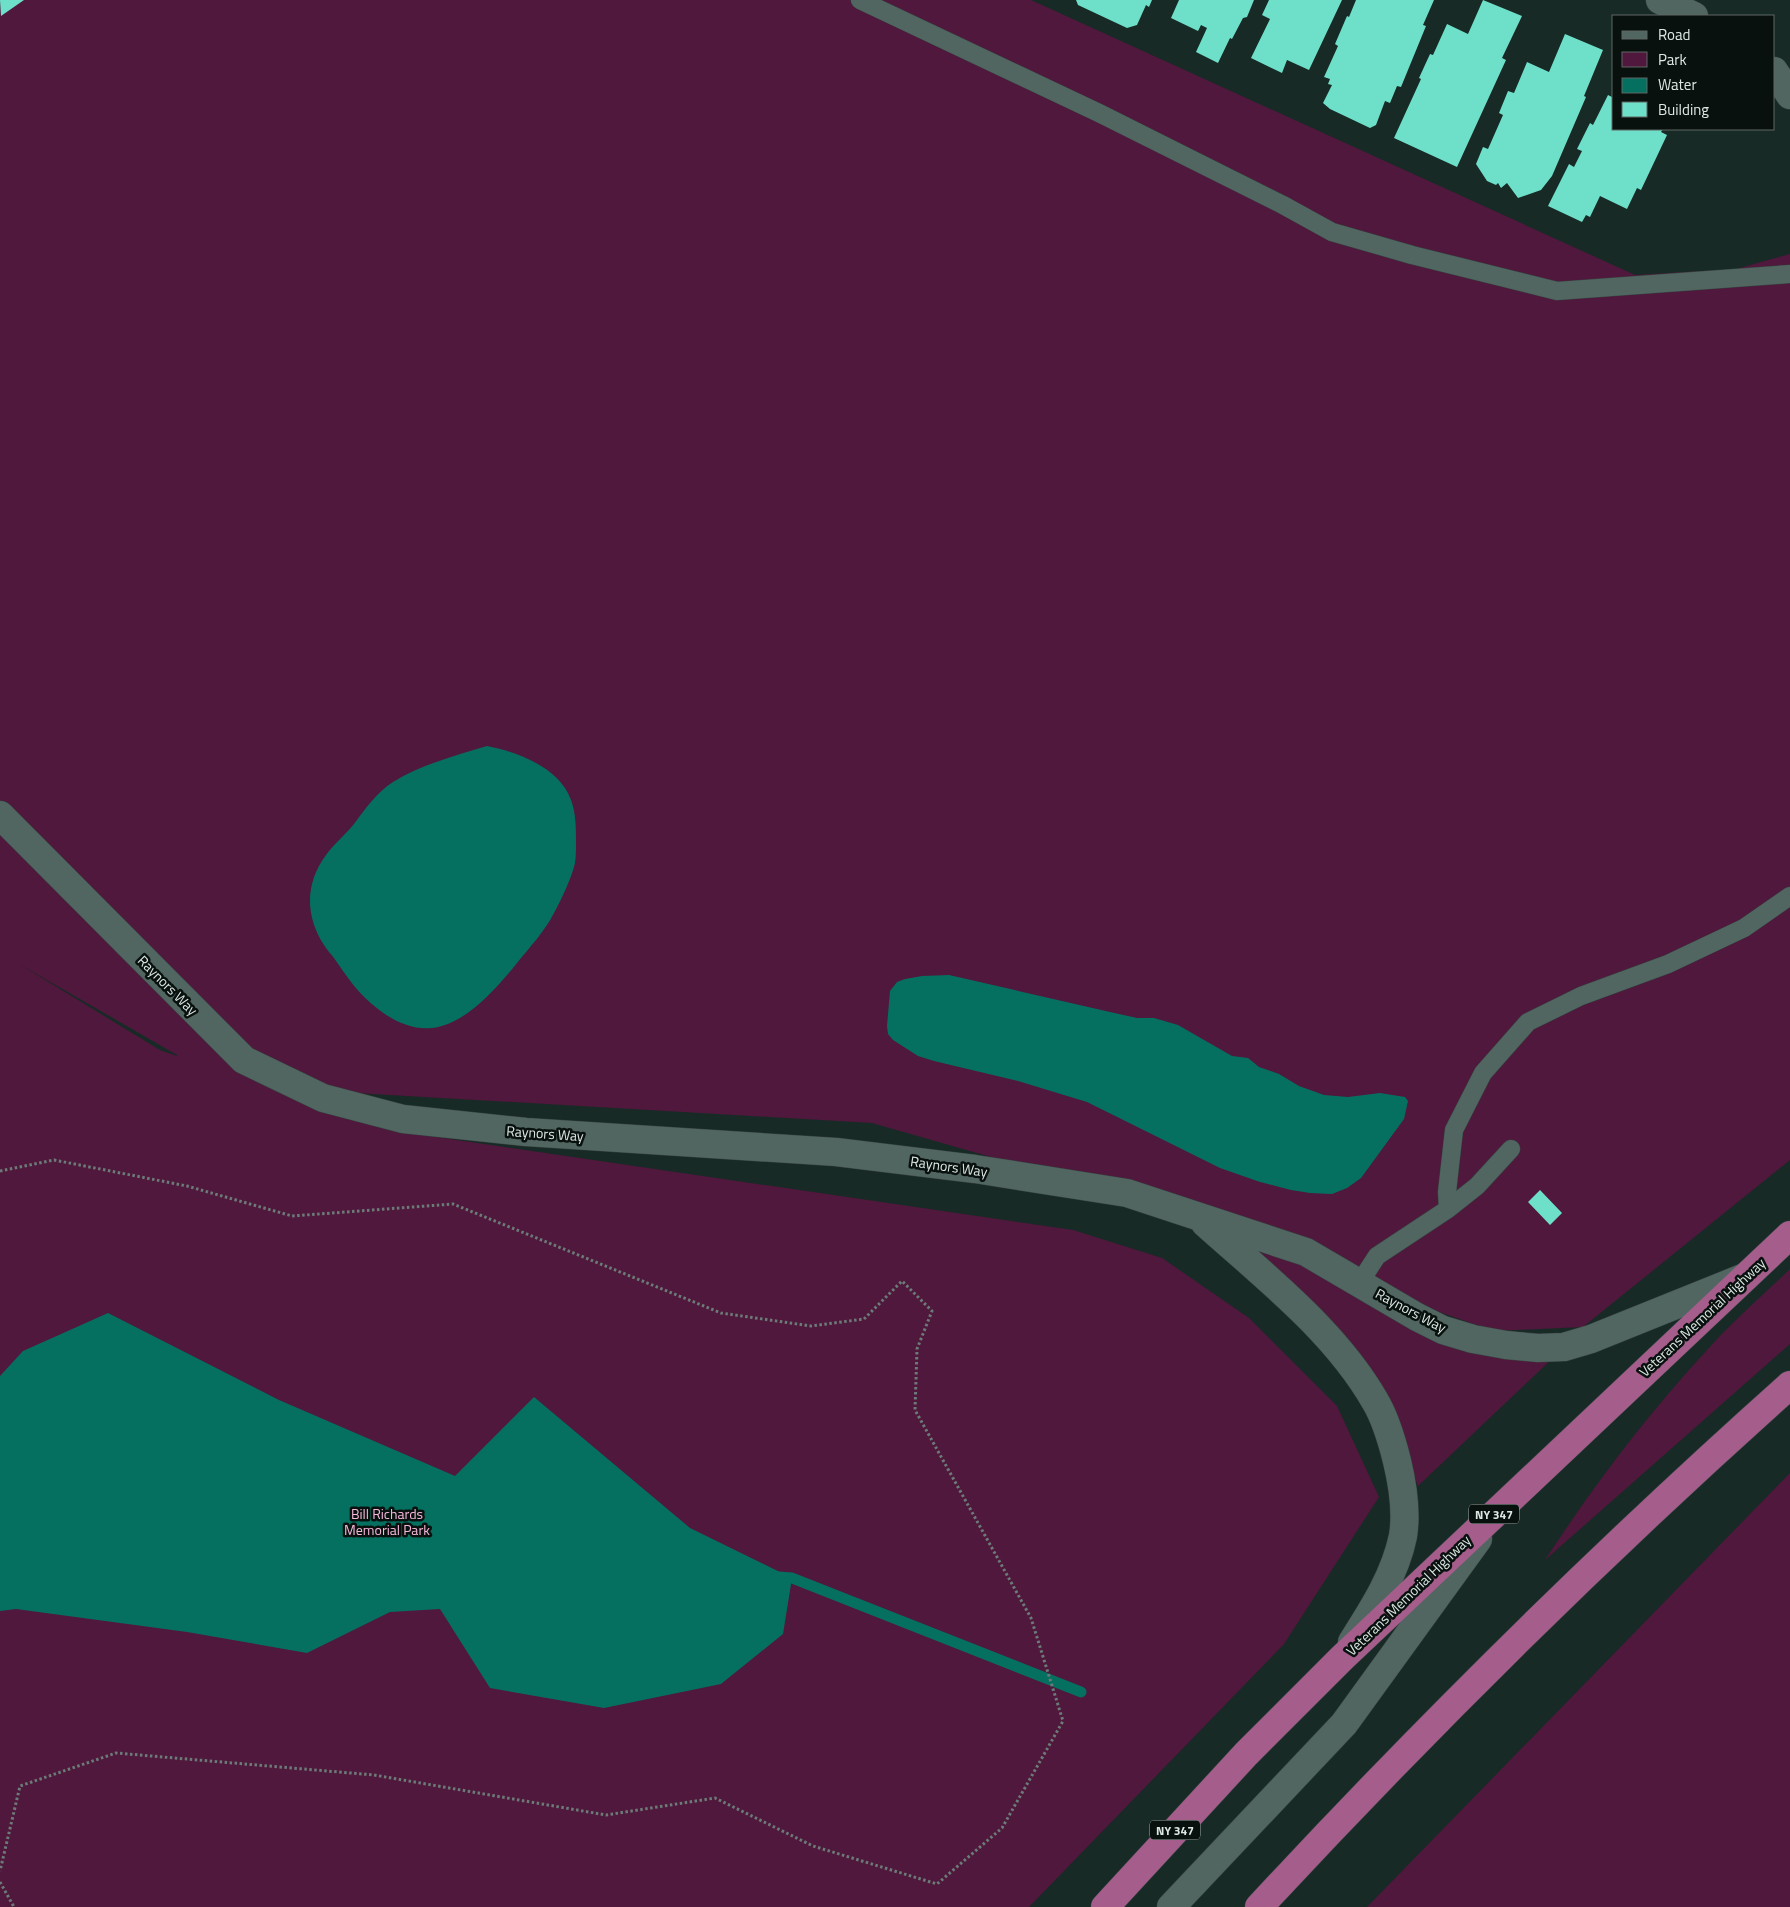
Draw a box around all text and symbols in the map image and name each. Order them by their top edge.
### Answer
legend [1612,15,1775,130]
text: Road [1658,23,1690,46]
text: Park [1658,48,1687,71]
text: Water [1658,73,1697,96]
text: Building [1658,98,1709,121]
street label: Raynors Way [133,950,203,1020]
street label: Raynors Way [506,1120,585,1146]
street label: Raynors Way [909,1150,989,1182]
street label: Veterans Memorial Highway [1634,1252,1770,1381]
street label: Raynors Way [1372,1283,1450,1338]
park label: Bill Richards Memorial Park [344,1503,430,1540]
road number: NY 347 [1469,1505,1519,1524]
street label: Veterans Memorial Highway [1341,1530,1475,1660]
road number: NY 347 [1150,1820,1200,1840]

